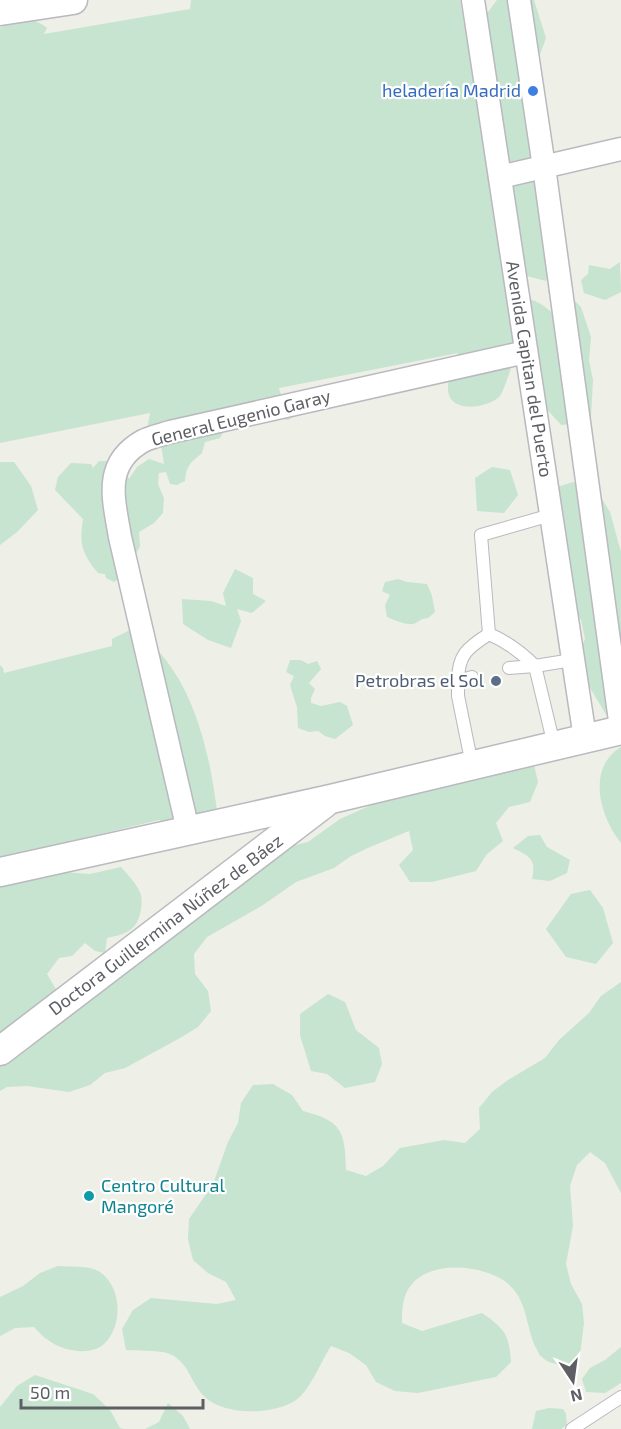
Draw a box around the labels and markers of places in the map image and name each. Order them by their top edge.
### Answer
place label: heladería Madrid [382,79,521,101]
marker: heladería Madrid [526,84,540,98]
place label: Petrobras el Sol [355,669,485,691]
marker: Petrobras el Sol [489,674,503,688]
place label: Centro Cultural Mangoré [101,1174,225,1217]
marker: Centro Cultural Mangoré [82,1189,96,1203]

